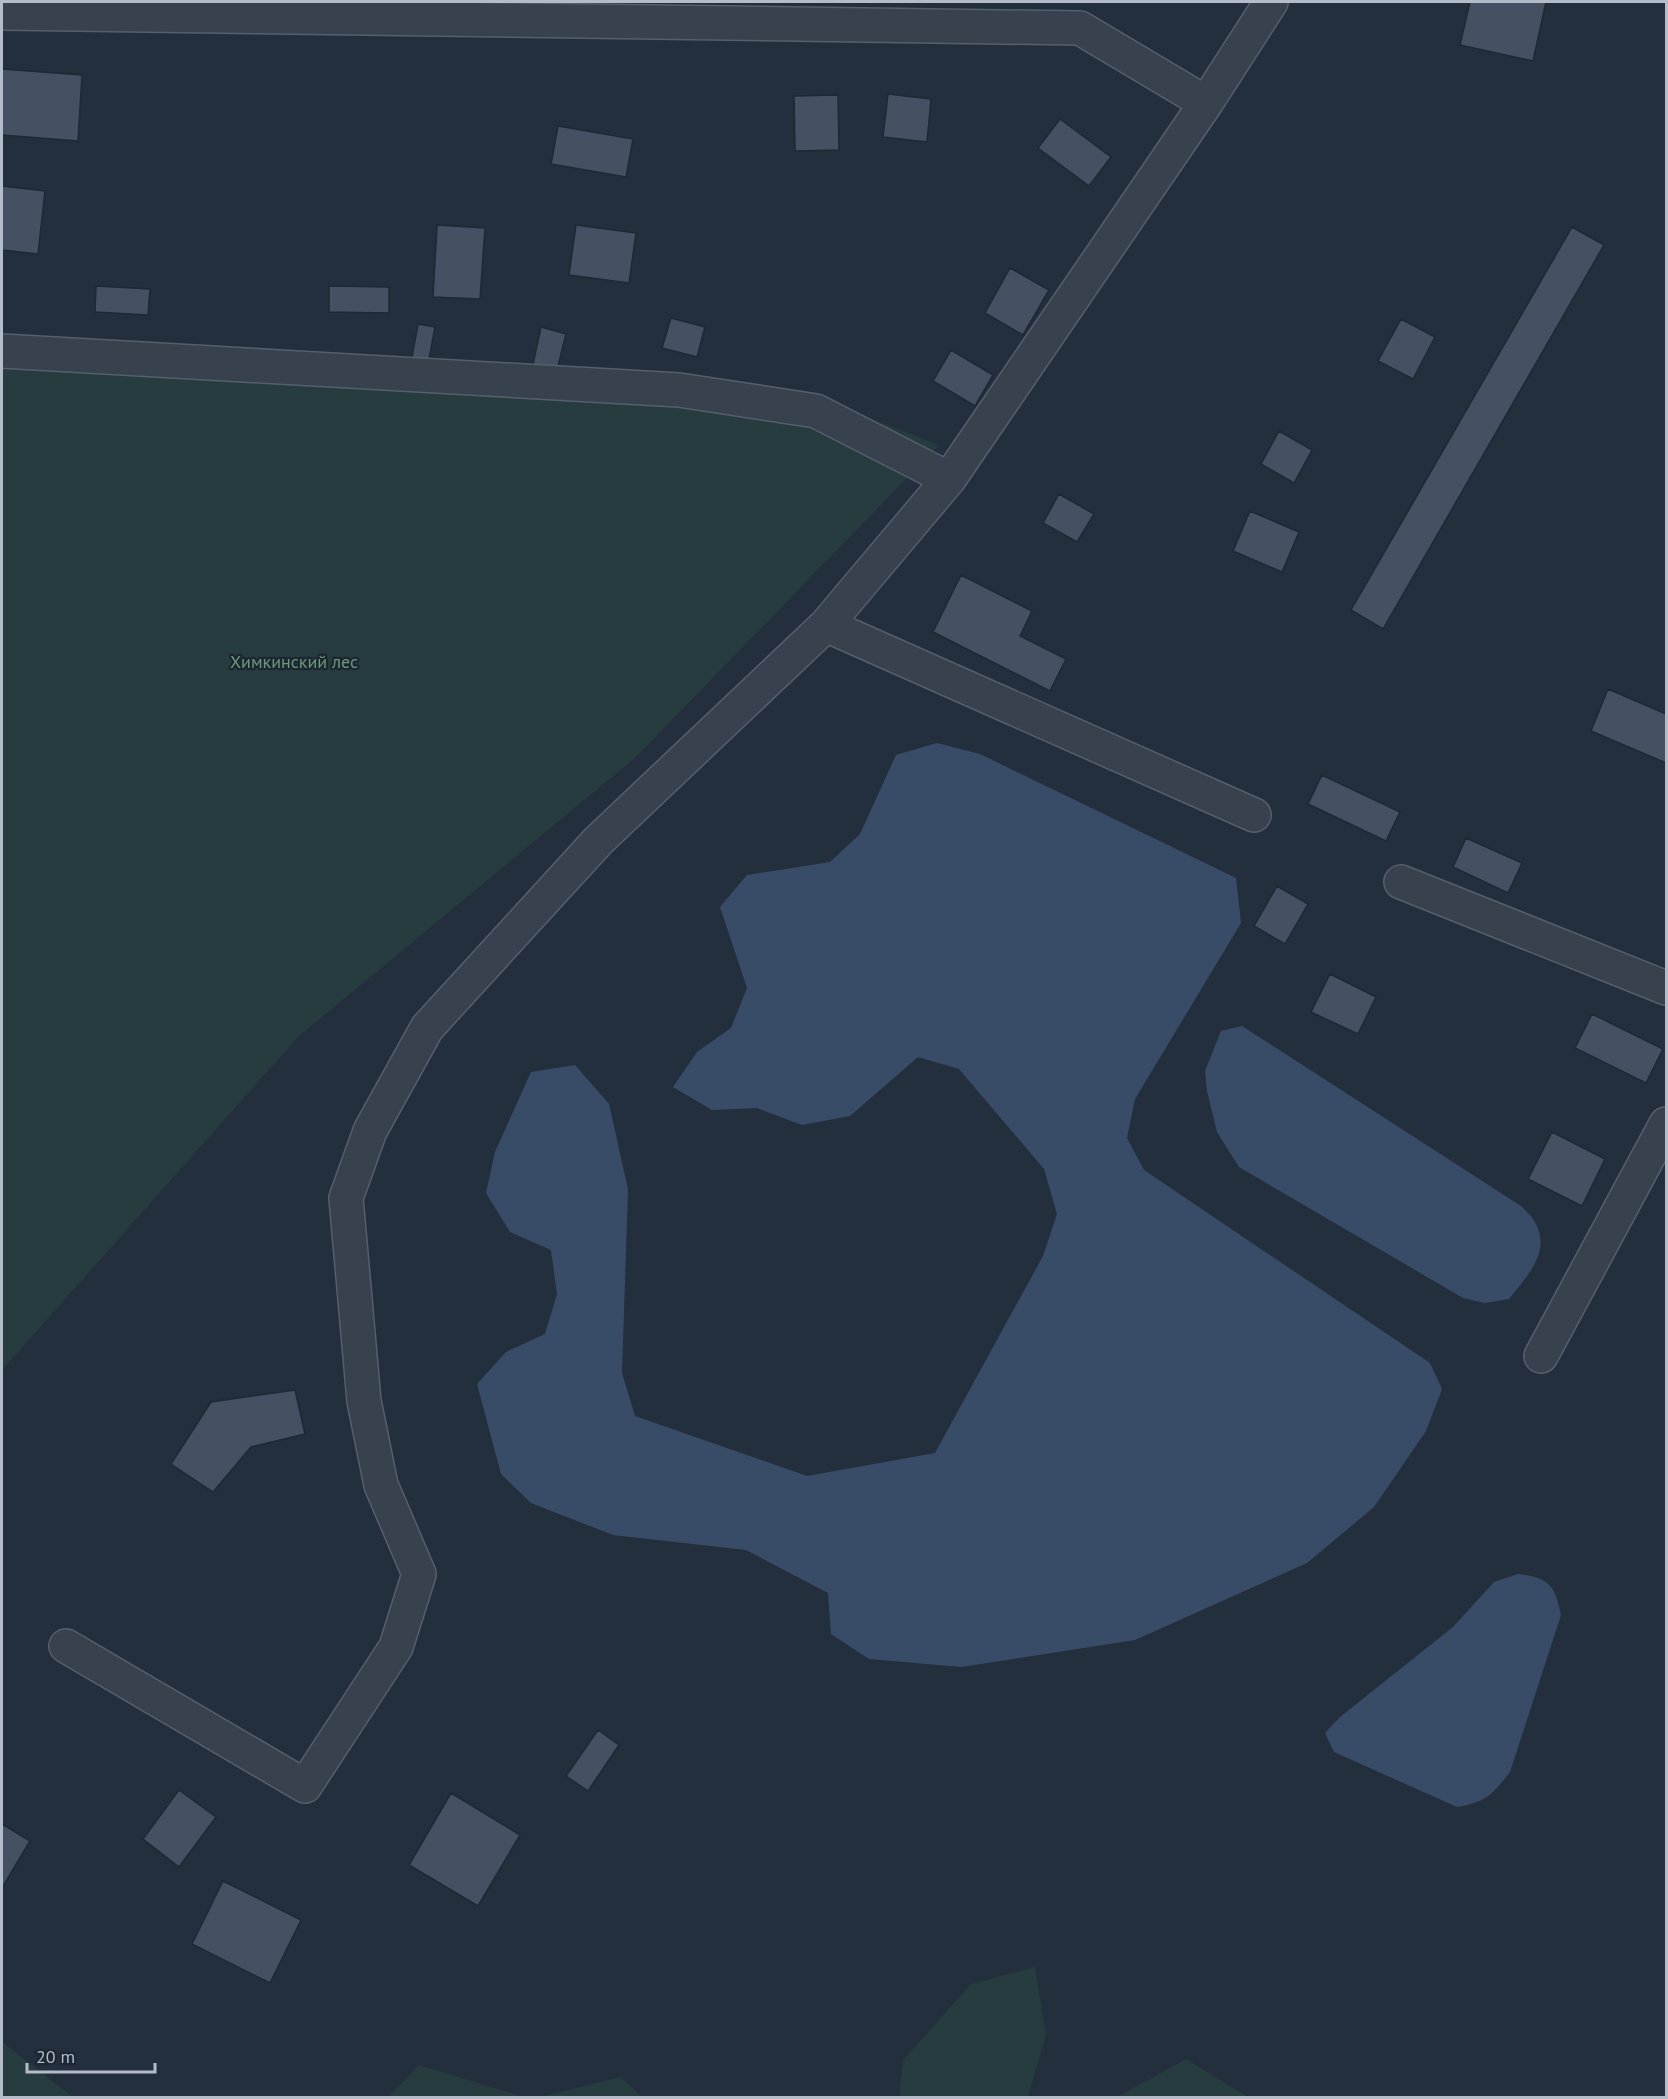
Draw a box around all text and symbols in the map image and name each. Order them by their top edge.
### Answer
park label: Химкинский лес [230,650,358,673]
scale bar [27,2036,154,2074]
text: 20 m [36,2045,75,2068]

